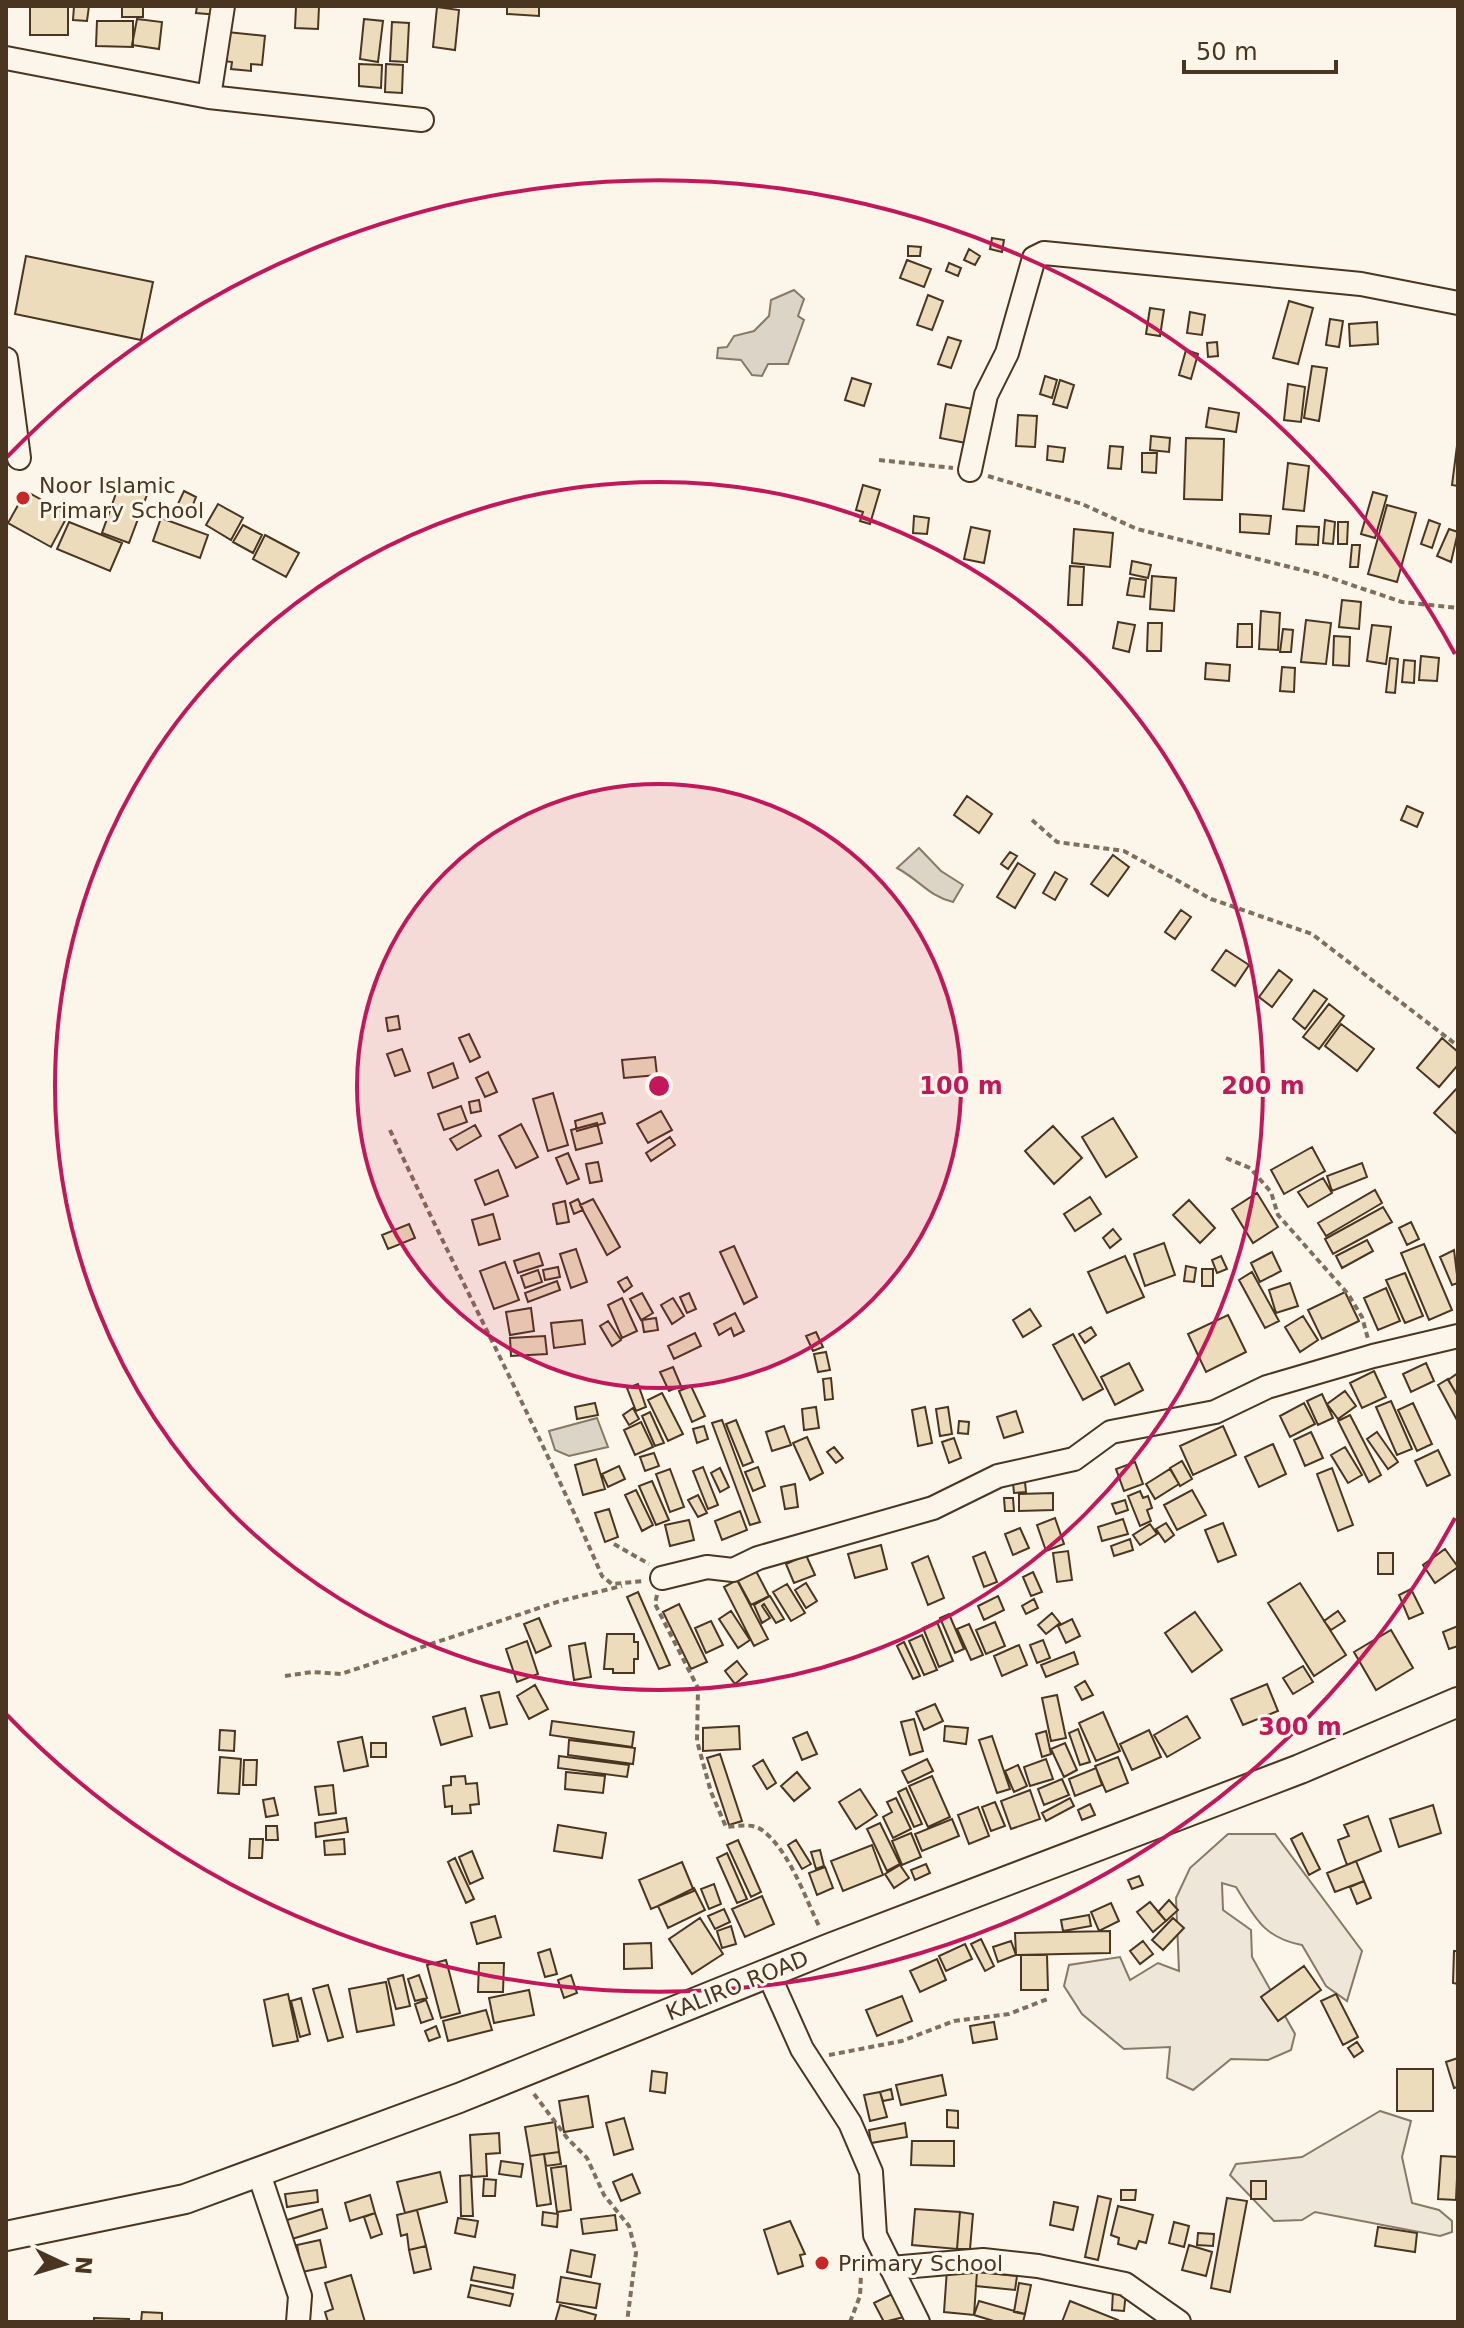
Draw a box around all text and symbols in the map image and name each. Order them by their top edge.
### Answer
scale bar [1184,24,1336,74]
text: 50 m [1196,38,1258,66]
place label: Noor Islamic Primary School [39,473,204,523]
marker: Noor Islamic Primary School [14,489,32,507]
centre of rings [645,1072,673,1100]
text: 100 m [919,1072,1003,1100]
text: 200 m [1221,1072,1305,1100]
text: 300 m [1258,1713,1342,1741]
street label: KALIRO ROAD [662,1945,812,2025]
north arrow [24,2224,104,2304]
place label: Primary School [838,2251,1003,2276]
marker: Primary School [813,2254,831,2272]
text: N [70,2255,97,2275]

